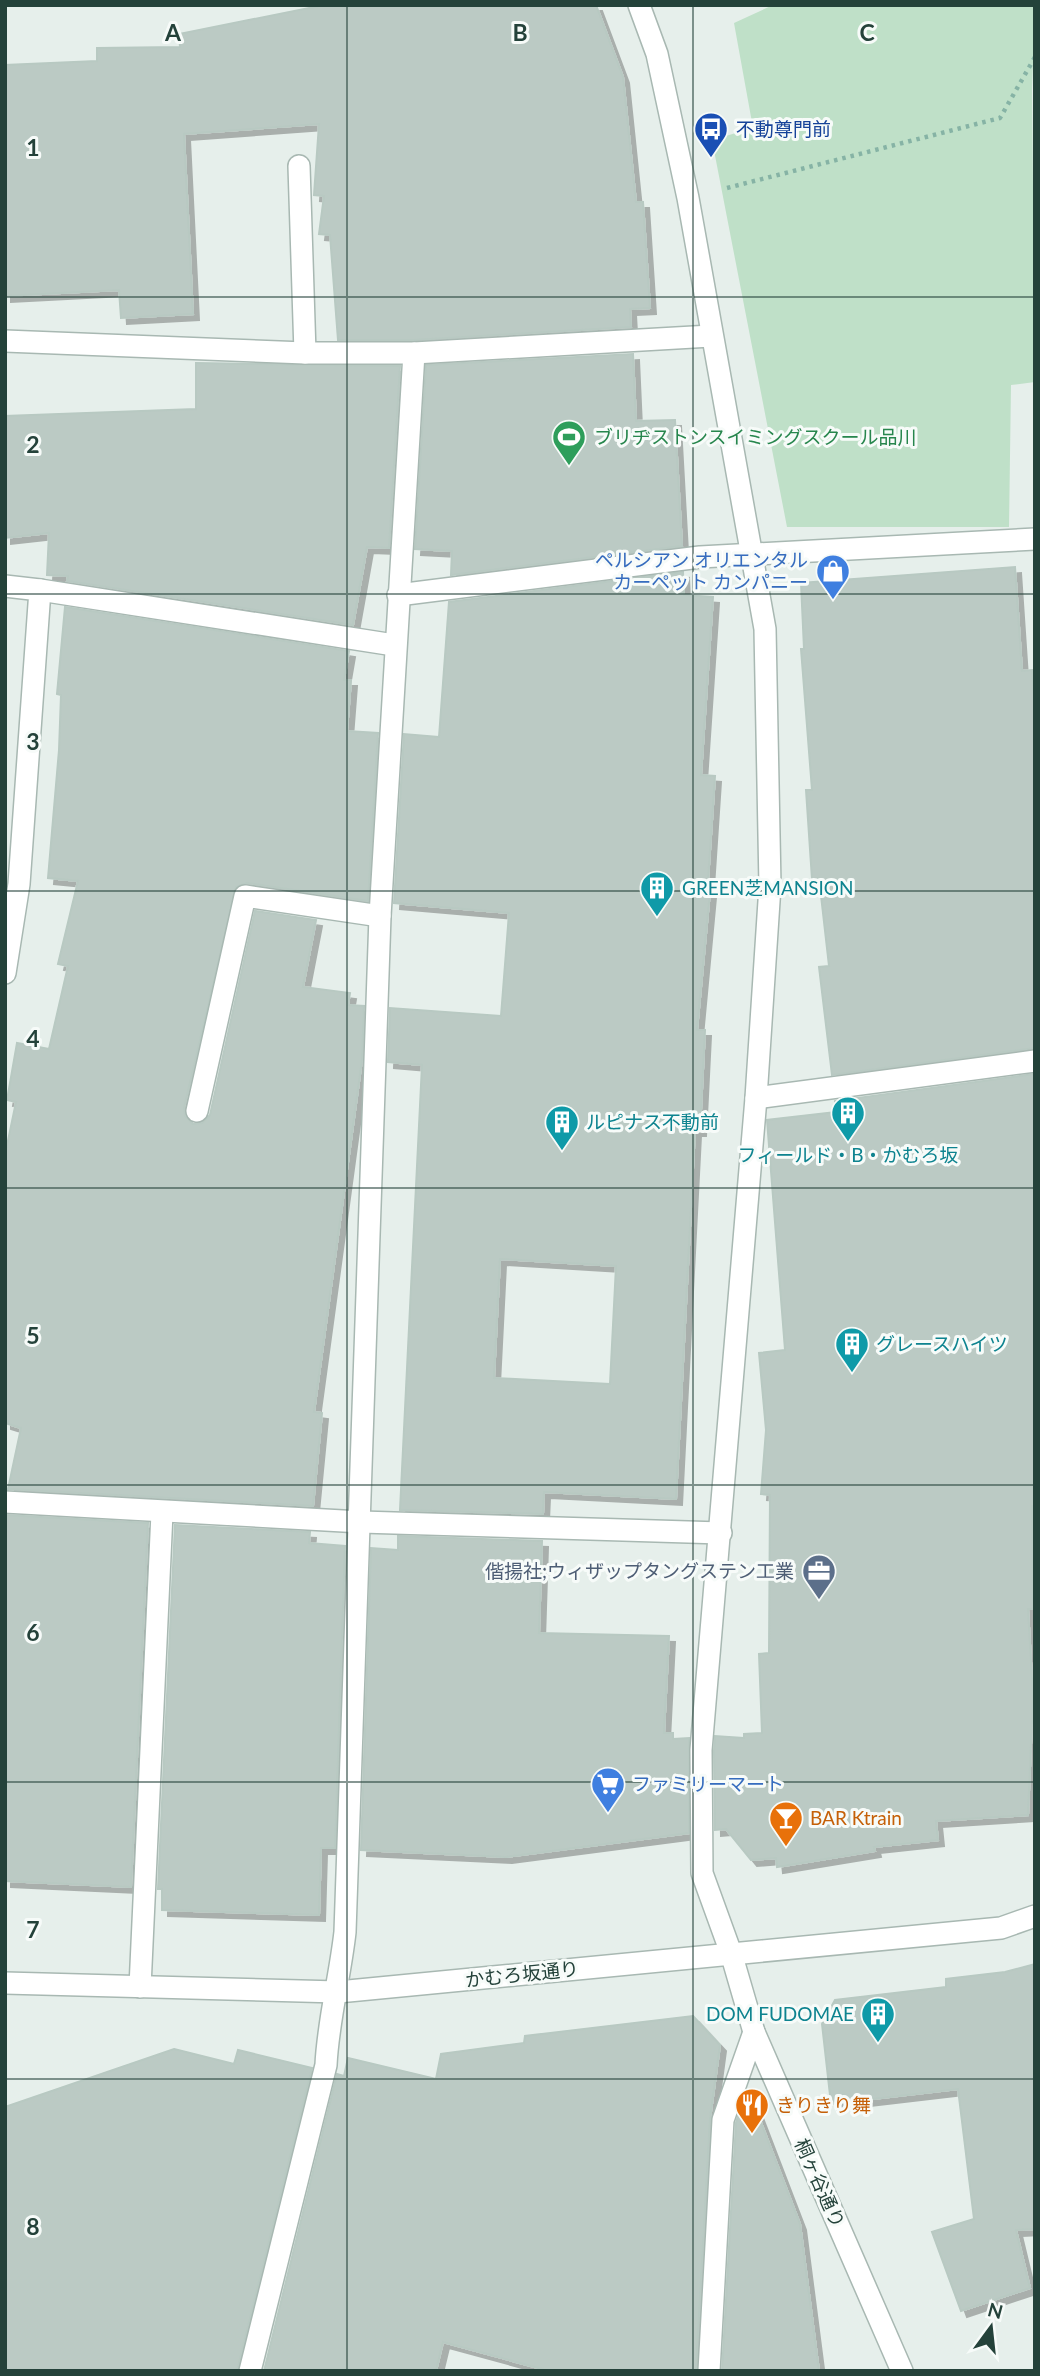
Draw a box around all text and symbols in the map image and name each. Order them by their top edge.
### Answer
text: A [164,18,182,46]
text: B [512,18,528,46]
text: C [859,18,875,46]
bus stop icon: 不動尊門前 [692,110,730,159]
place label: 不動尊門前 [736,117,831,140]
text: 1 [26,133,40,161]
sports icon: ブリヂストンスイミングスクール品川 [550,418,588,467]
place label: ブリヂストンスイミングスクール品川 [594,425,917,448]
text: 2 [26,430,40,458]
place label: ペルシアン オリエンタル カーペット カンパニー [595,548,808,593]
shop icon: ペルシアン オリエンタル カーペット カンパニー [814,552,852,601]
text: 3 [26,727,40,755]
building icon: GREEN芝MANSION [638,869,676,918]
place label: GREEN芝MANSION [682,876,854,899]
text: 4 [26,1024,40,1052]
building icon: フィールド・B・かむろ坂 [829,1094,867,1143]
building icon: ルピナス不動前 [543,1103,581,1152]
place label: ルピナス不動前 [586,1110,719,1133]
place label: フィールド・B・かむろ坂 [738,1143,958,1166]
text: 5 [26,1321,40,1349]
building icon: グレースハイツ [833,1325,871,1374]
place label: グレースハイツ [876,1332,1008,1355]
office icon: 偕揚社;ウィザップタングステン工業 [800,1552,838,1601]
place label: 偕揚社;ウィザップタングステン工業 [485,1559,794,1582]
text: 6 [26,1618,40,1646]
supermarket icon: ファミリーマート [589,1765,627,1814]
place label: ファミリーマート [632,1772,784,1795]
bar icon: BAR Ktrain [767,1799,805,1848]
place label: BAR Ktrain [810,1806,902,1829]
text: 7 [26,1915,40,1943]
street label: かむろ坂通り [464,1956,580,1991]
building icon: DOM FUDOMAE [859,1995,897,2044]
place label: DOM FUDOMAE [706,2002,854,2025]
restaurant icon: きりきり舞 [733,2086,771,2135]
place label: きりきり舞 [776,2093,871,2116]
street label: 桐ヶ谷通り [791,2135,850,2231]
text: 8 [26,2212,40,2240]
north arrow [956,2292,1026,2362]
text: N [985,2297,1006,2323]

